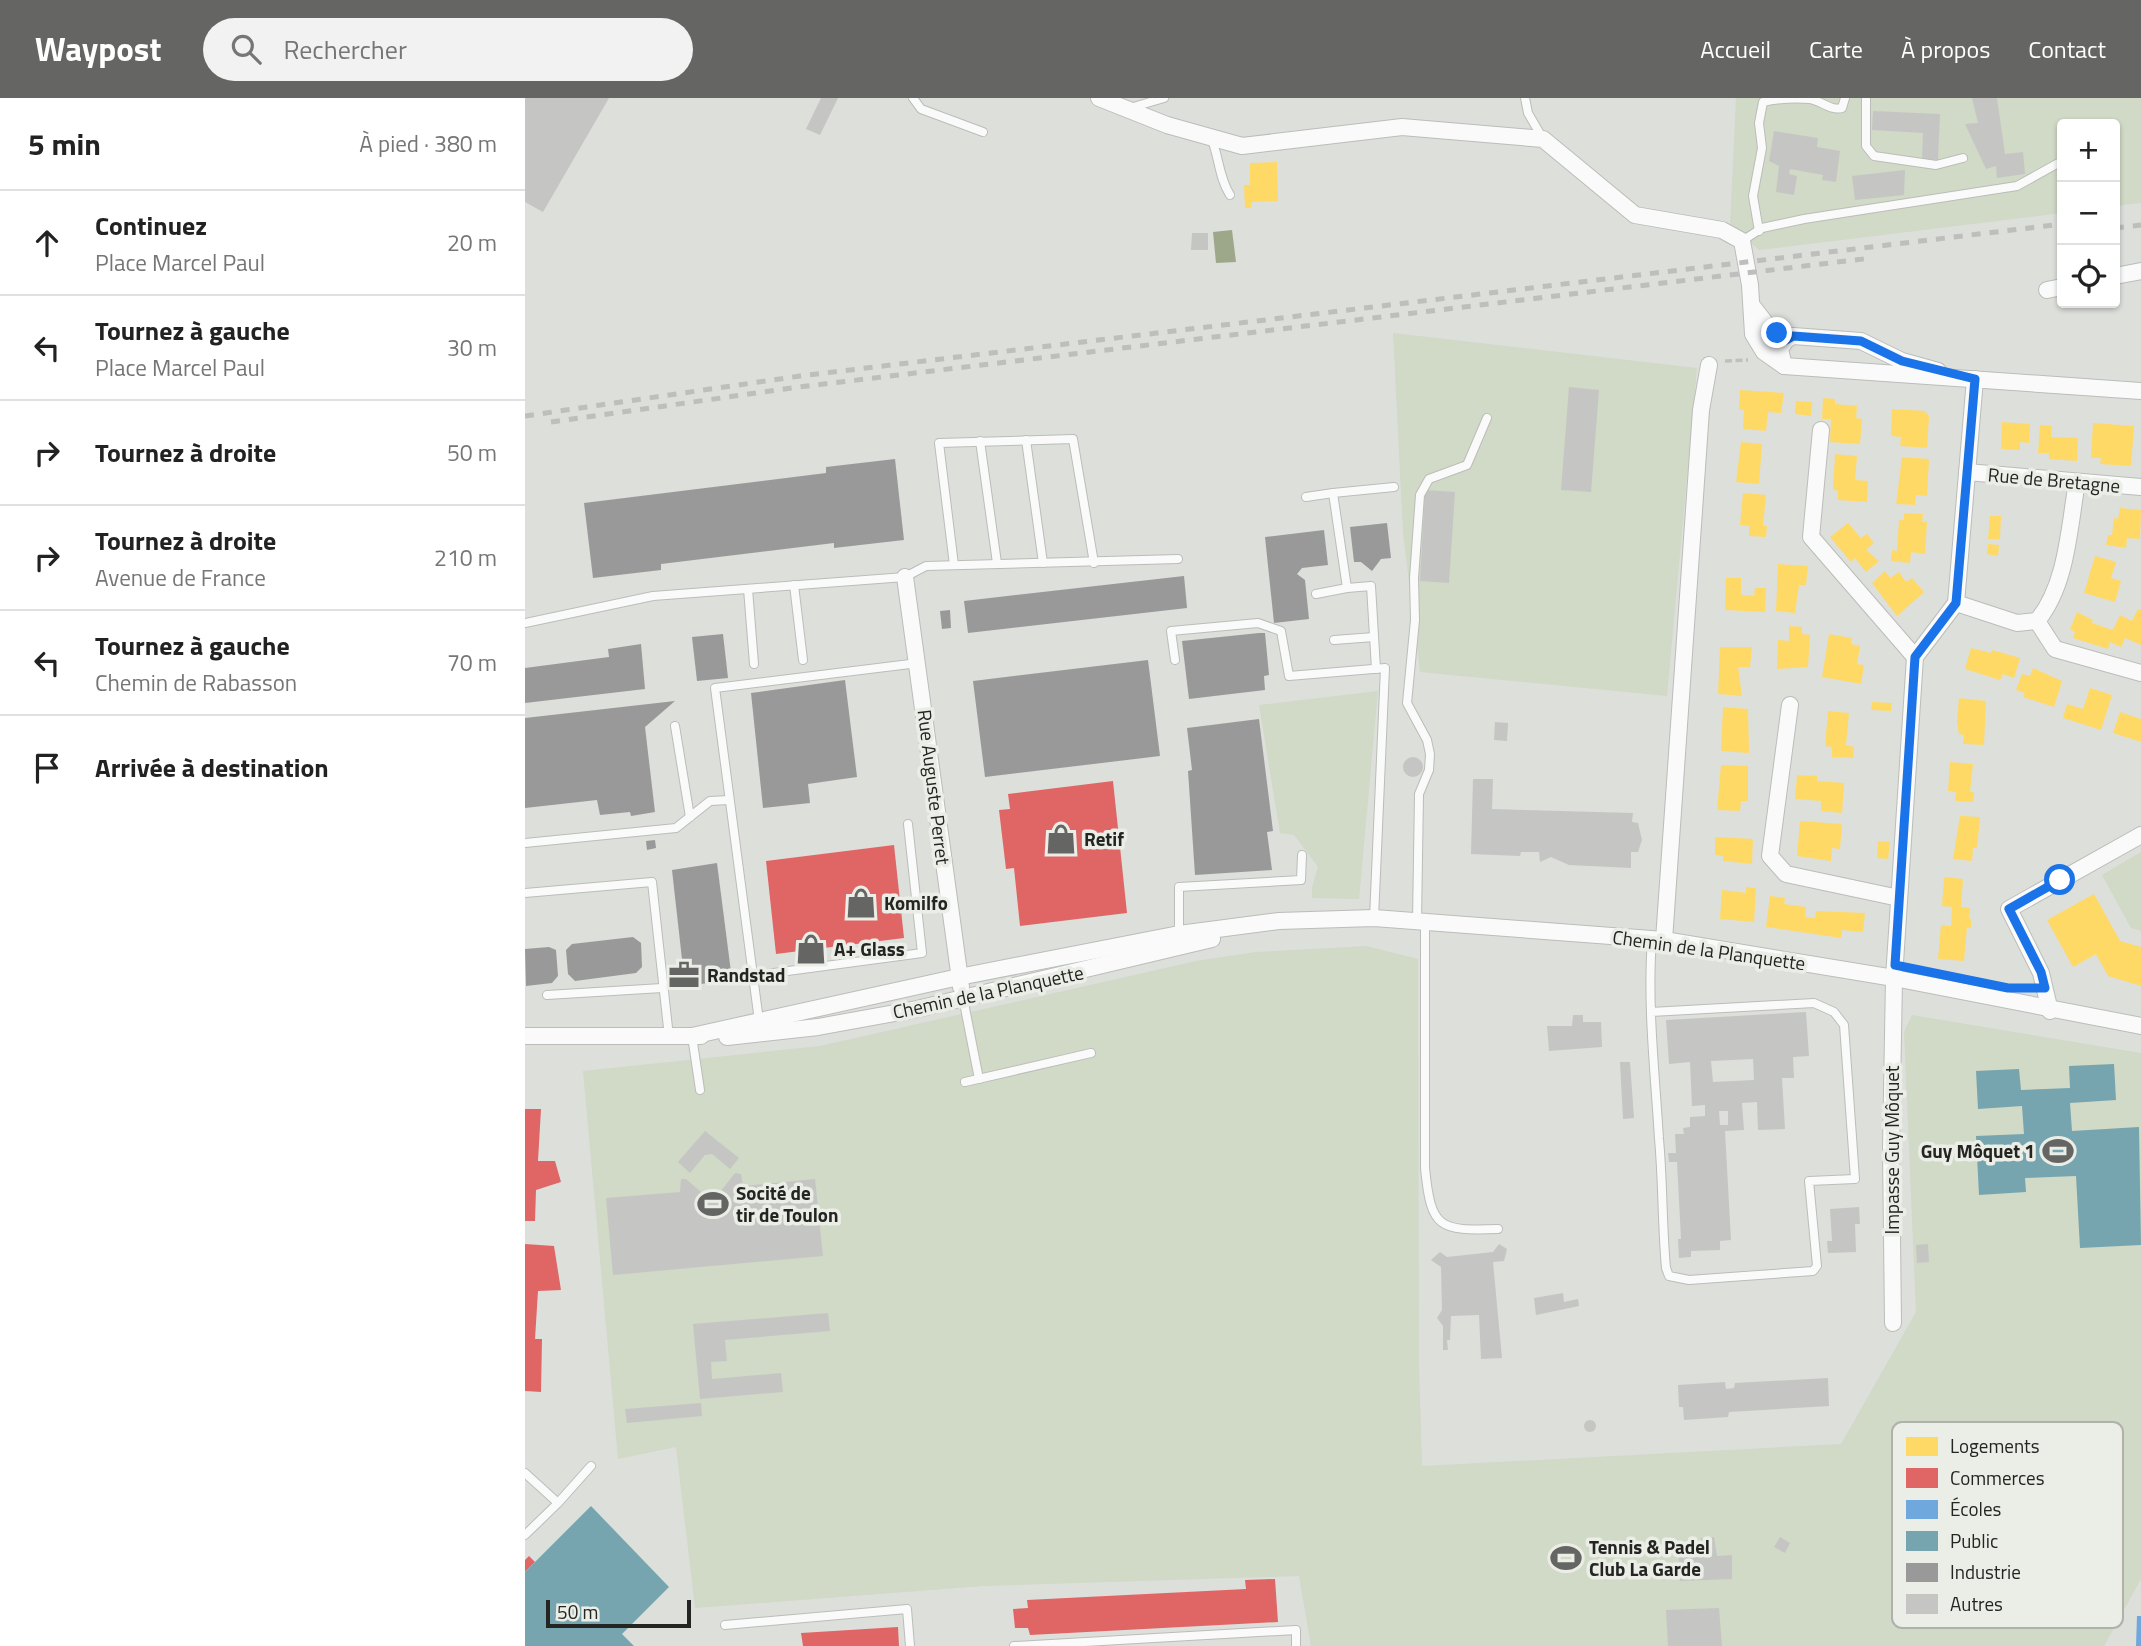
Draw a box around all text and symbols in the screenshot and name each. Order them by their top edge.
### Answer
search box [203,18,693,81]
text: Waypost [35,24,161,74]
icon: search [227,30,265,68]
text: Rechercher [283,30,407,69]
text: Accueil [1700,31,1771,67]
text: Carte [1809,31,1863,67]
text: À propos [1901,31,1990,67]
text: Contact [2028,31,2106,67]
map controls [2057,119,2120,308]
button: + [2057,119,2120,182]
text: 5 min [28,121,101,167]
text: À pied · 380 m [359,126,497,161]
button: − [2057,182,2120,245]
text: Continuez [95,206,207,245]
icon: ahead [28,224,66,262]
text: 20 m [447,225,497,260]
text: Place Marcel Paul [95,245,265,280]
button: locate [2057,245,2120,308]
text: Tournez à gauche [95,311,290,350]
route end [1761,317,1792,348]
icon: left [28,329,66,367]
text: 30 m [447,330,497,365]
text: Place Marcel Paul [95,350,265,385]
text: Tournez à droite [95,433,276,472]
icon: right [28,434,66,472]
text: 50 m [447,435,497,470]
street label: Rue de Bretagne [1987,459,2121,500]
text: Tournez à droite [95,521,276,560]
icon: right [28,539,66,577]
text: 210 m [434,540,497,575]
text: Avenue de France [95,560,266,595]
text: Tournez à gauche [95,626,290,665]
icon: left [28,644,66,682]
text: 70 m [447,645,497,680]
text: Chemin de Rabasson [95,665,297,700]
street label: Rue Auguste Perret [911,708,958,866]
text: Arrivée à destination [95,748,329,787]
icon: arrive [28,749,66,787]
shop icon: Retif [1044,822,1078,856]
place label: Retif [1084,824,1124,853]
route start [2044,864,2075,895]
shop icon: Komilfo [844,886,878,920]
place label: Komilfo [884,888,948,917]
street label: Chemin de la Planquette [1611,922,1807,977]
shop icon: A+ Glass [794,932,828,966]
place label: A+ Glass [834,934,905,963]
street label: Chemin de la Planquette [890,957,1086,1026]
office icon: Randstad [667,958,701,992]
place label: Randstad [707,960,785,989]
street label: Impasse Guy Môquet [1877,1065,1906,1234]
sports icon: Guy Môquet 1 [2041,1134,2075,1168]
place label: Guy Môquet 1 [1921,1136,2035,1165]
place label: Socité de tir de Toulon [736,1178,838,1229]
sports icon: Socité de tir de Toulon [696,1187,730,1221]
legend [1892,1422,2123,1628]
text: Logements [1950,1431,2040,1460]
text: Commerces [1950,1463,2045,1492]
text: Écoles [1950,1494,2002,1523]
text: Public [1950,1526,1998,1555]
place label: Tennis & Padel Club La Garde [1589,1532,1710,1583]
sports icon: Tennis & Padel Club La Garde [1549,1541,1583,1575]
text: Industrie [1950,1557,2021,1586]
text: Autres [1950,1589,2003,1618]
scale bar [546,1597,691,1629]
text: 50 m [557,1597,598,1626]

